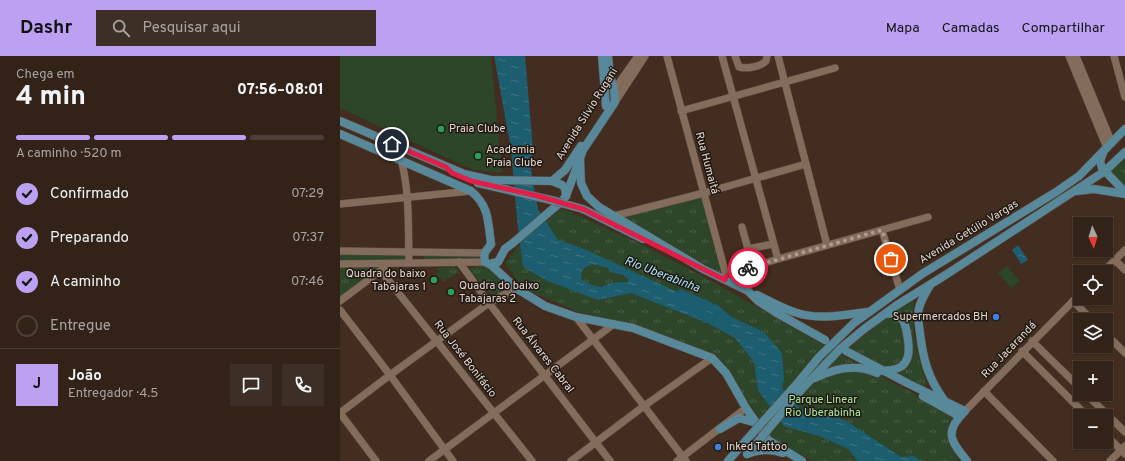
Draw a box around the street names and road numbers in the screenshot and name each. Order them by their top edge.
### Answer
street label: Avenida Silvio Rugani [553,65,621,163]
street label: Rua Humaitá [692,130,722,196]
street label: Avenida Getúlio Vargas [917,197,1021,267]
street label: Rua Álvares Cabral [509,314,578,396]
street label: Rua José Bonifácio [431,318,499,400]
street label: Rua Jacarandá [978,319,1040,381]

